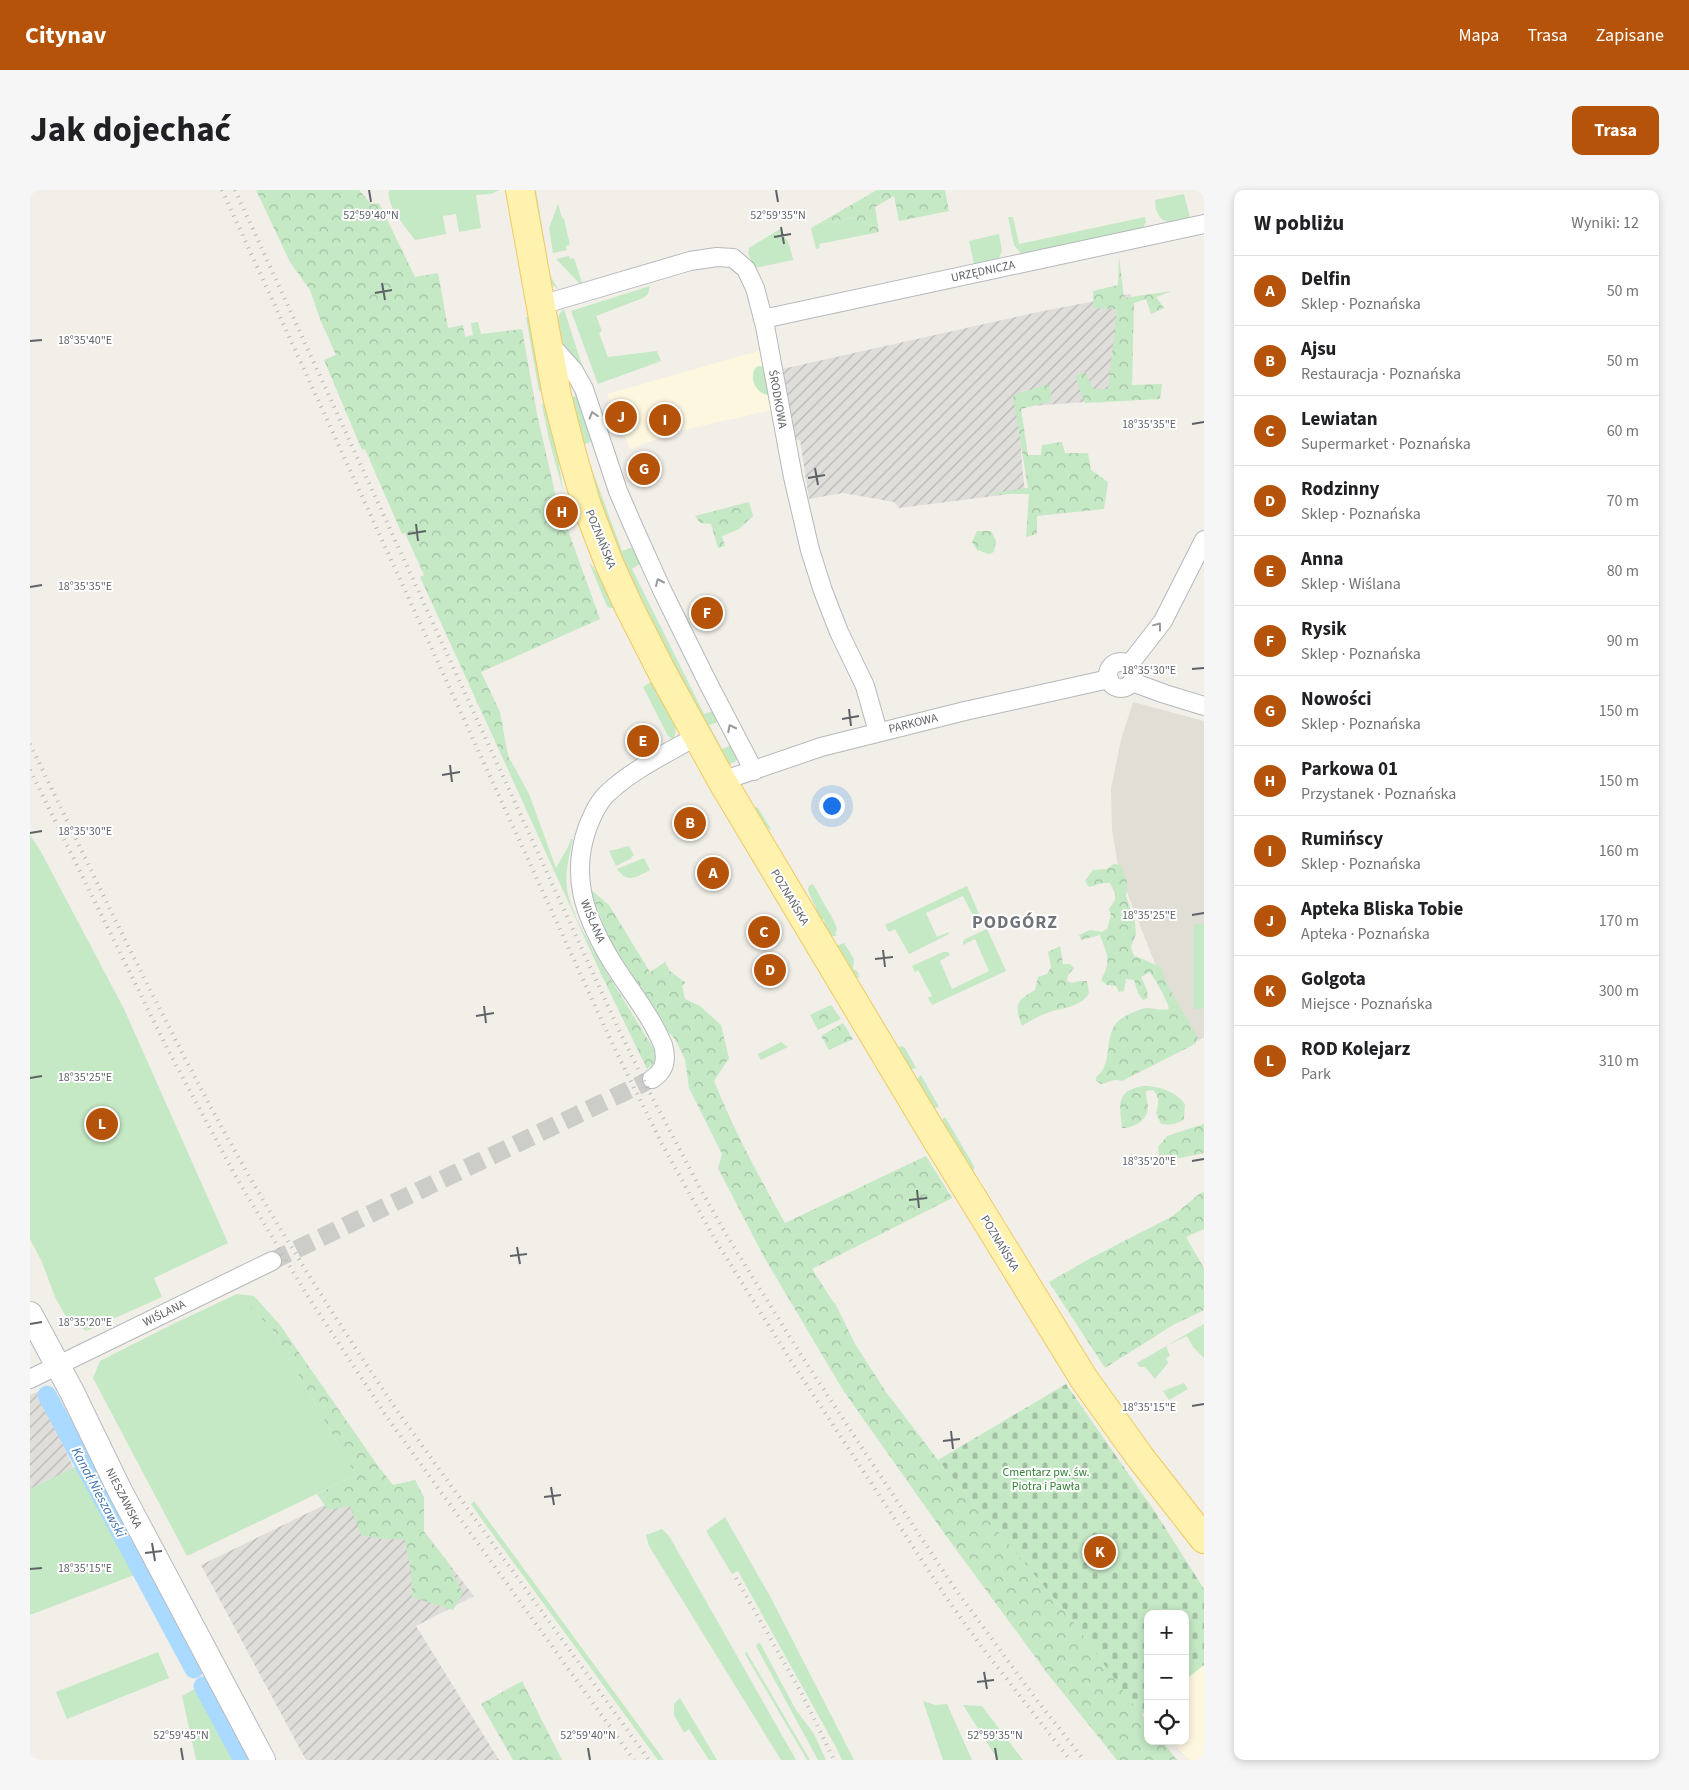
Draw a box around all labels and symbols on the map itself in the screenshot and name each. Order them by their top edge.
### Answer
text: 52°59'40"N [343,207,399,224]
text: 52°59'35"N [750,207,806,224]
street label: URZĘDNICZA [949,256,1017,287]
text: 18°35'40"E [58,332,112,349]
street label: ŚRODKOWA [764,368,791,430]
pin: J [605,398,637,436]
pin: I [649,401,681,439]
one-way arrow [589,411,599,420]
text: 18°35'35"E [1122,416,1176,433]
pin: G [628,450,660,488]
pin: H [546,493,578,531]
street label: POZNAŃSKA [581,507,620,572]
text: 18°35'35"E [58,578,112,595]
one-way arrow [654,578,665,587]
pin: F [691,594,723,632]
one-way arrow [1153,623,1161,632]
text: 18°35'30"E [1122,662,1176,679]
street label: PARKOWA [887,709,940,738]
pin: E [627,722,659,760]
one-way arrow [727,724,737,733]
your location [819,793,845,819]
pin: B [674,804,706,842]
text: 18°35'30"E [58,823,112,840]
pin: A [697,854,729,892]
street label: POZNAŃSKA [766,866,813,929]
street label: WIŚLANA [576,897,609,946]
text: 18°35'25"E [1122,907,1176,924]
district label: PODGÓRZ [972,910,1058,935]
pin: C [748,913,780,951]
pin: D [754,951,786,989]
text: 18°35'25"E [58,1069,112,1086]
pin: L [86,1105,118,1143]
text: 18°35'20"E [1122,1153,1176,1170]
street label: POZNAŃSKA [976,1212,1023,1275]
street label: WIŚLANA [140,1296,189,1331]
text: 18°35'20"E [58,1314,112,1331]
text: 18°35'15"E [1122,1399,1176,1416]
water label: Kanał Nieszawski [66,1444,131,1542]
park label: Cmentarz pw. św. Piotra i Pawła [1002,1464,1090,1495]
street label: NIESZAWSKA [101,1465,146,1532]
pin: K [1084,1533,1116,1571]
text: 18°35'15"E [58,1560,112,1577]
text: 52°59'45"N [153,1727,209,1744]
text: 52°59'40"N [560,1727,616,1744]
text: 52°59'35"N [967,1727,1023,1744]

